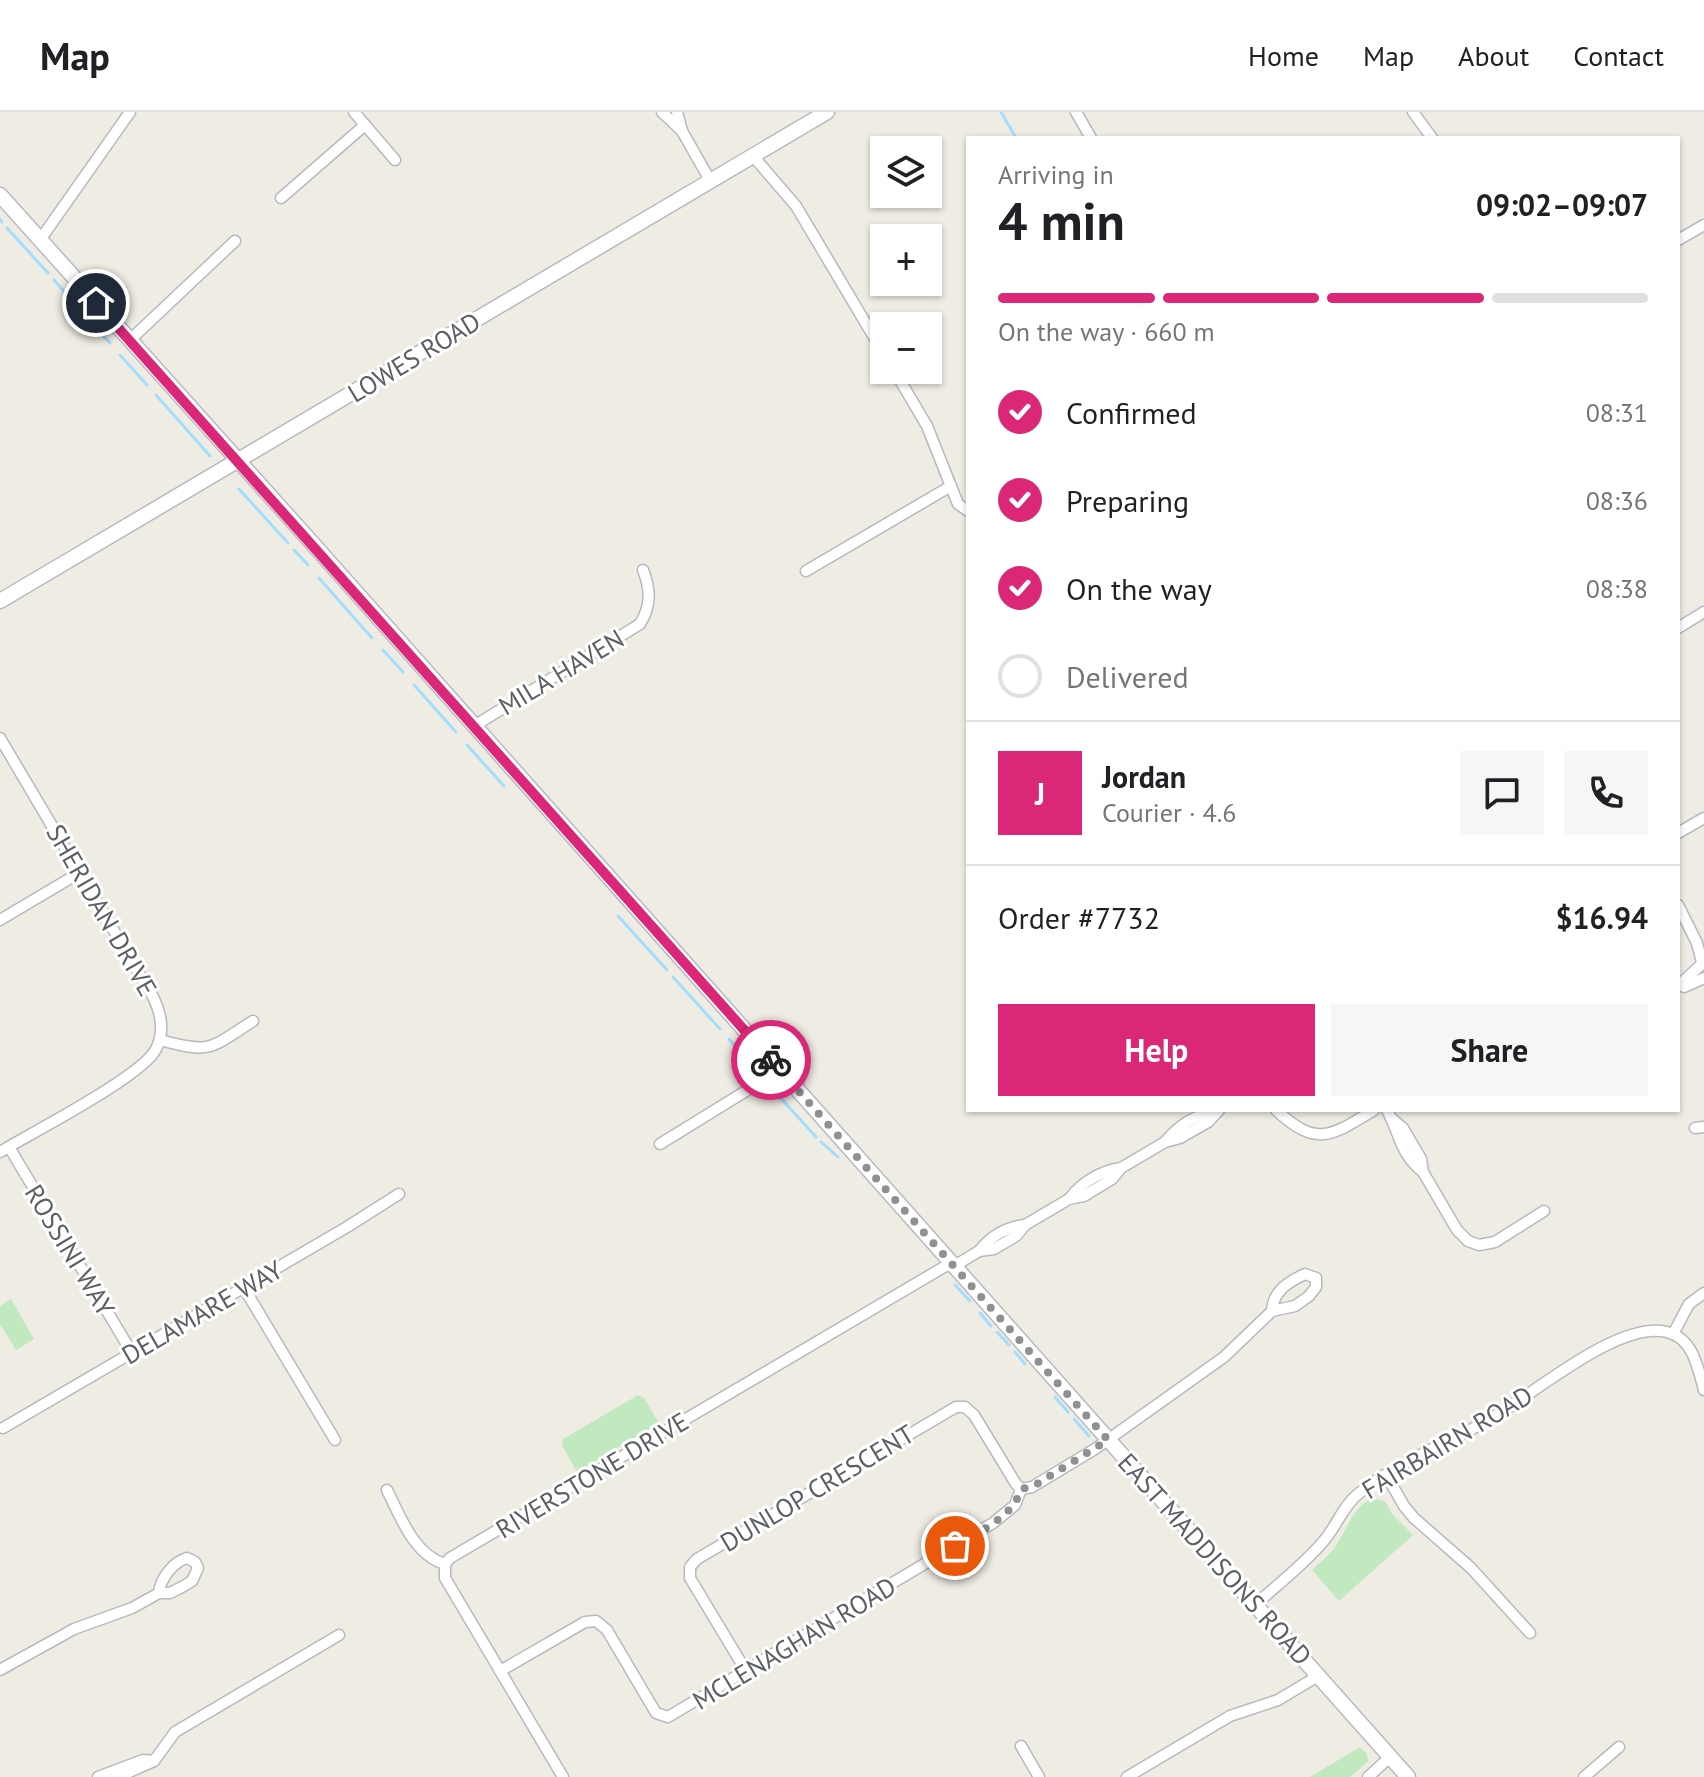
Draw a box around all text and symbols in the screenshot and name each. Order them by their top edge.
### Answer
text: Map [40,31,110,80]
text: Home [1248,37,1319,74]
text: Map [1363,37,1414,74]
text: About [1458,37,1529,74]
text: Contact [1573,37,1664,74]
map controls [870,136,942,384]
button: layers [870,136,942,208]
text: Arriving in [998,158,1114,191]
text: 09:02–09:07 [1476,185,1648,224]
text: 4 min [998,187,1125,254]
button: + [870,224,942,296]
pin [62,269,130,337]
icon: home [74,281,118,325]
street label: LOWES ROAD [342,305,486,409]
button: − [870,312,942,384]
text: On the way · 660 m [998,315,1215,348]
icon: check [998,390,1042,434]
text: Confirmed [1066,393,1197,432]
text: 08:31 [1586,396,1648,429]
icon: check [998,478,1042,522]
text: Preparing [1066,481,1189,520]
text: 08:36 [1586,484,1648,517]
icon: check [998,566,1042,610]
text: On the way [1066,569,1212,608]
text: 08:38 [1586,572,1648,605]
street label: MILA HAVEN [492,622,630,722]
text: Delivered [1066,657,1189,696]
button: chat [1460,751,1544,835]
button: phone [1564,751,1648,835]
text: Jordan [1102,757,1186,796]
text: J [1035,774,1045,813]
text: Courier · 4.6 [1102,796,1236,829]
street label: SHERIDAN DRIVE [39,818,165,1002]
text: Order #7732 [998,898,1160,937]
text: $16.94 [1556,898,1648,937]
button: Help [998,1004,1315,1096]
button: Share [1331,1004,1648,1096]
courier [731,1020,811,1100]
icon: bike [749,1038,793,1082]
street label: ROSSINI WAY [18,1178,122,1322]
street label: DELAMARE WAY [116,1252,289,1371]
street label: FAIRBAIRN ROAD [1356,1378,1538,1506]
street label: RIVERSTONE DRIVE [490,1404,694,1546]
street label: DUNLOP CRESCENT [714,1417,920,1559]
street label: EAST MADDISONS ROAD [1111,1446,1319,1672]
pin [921,1512,989,1580]
icon: bag [933,1524,977,1568]
street label: MCLENAGHAN ROAD [686,1569,902,1717]

